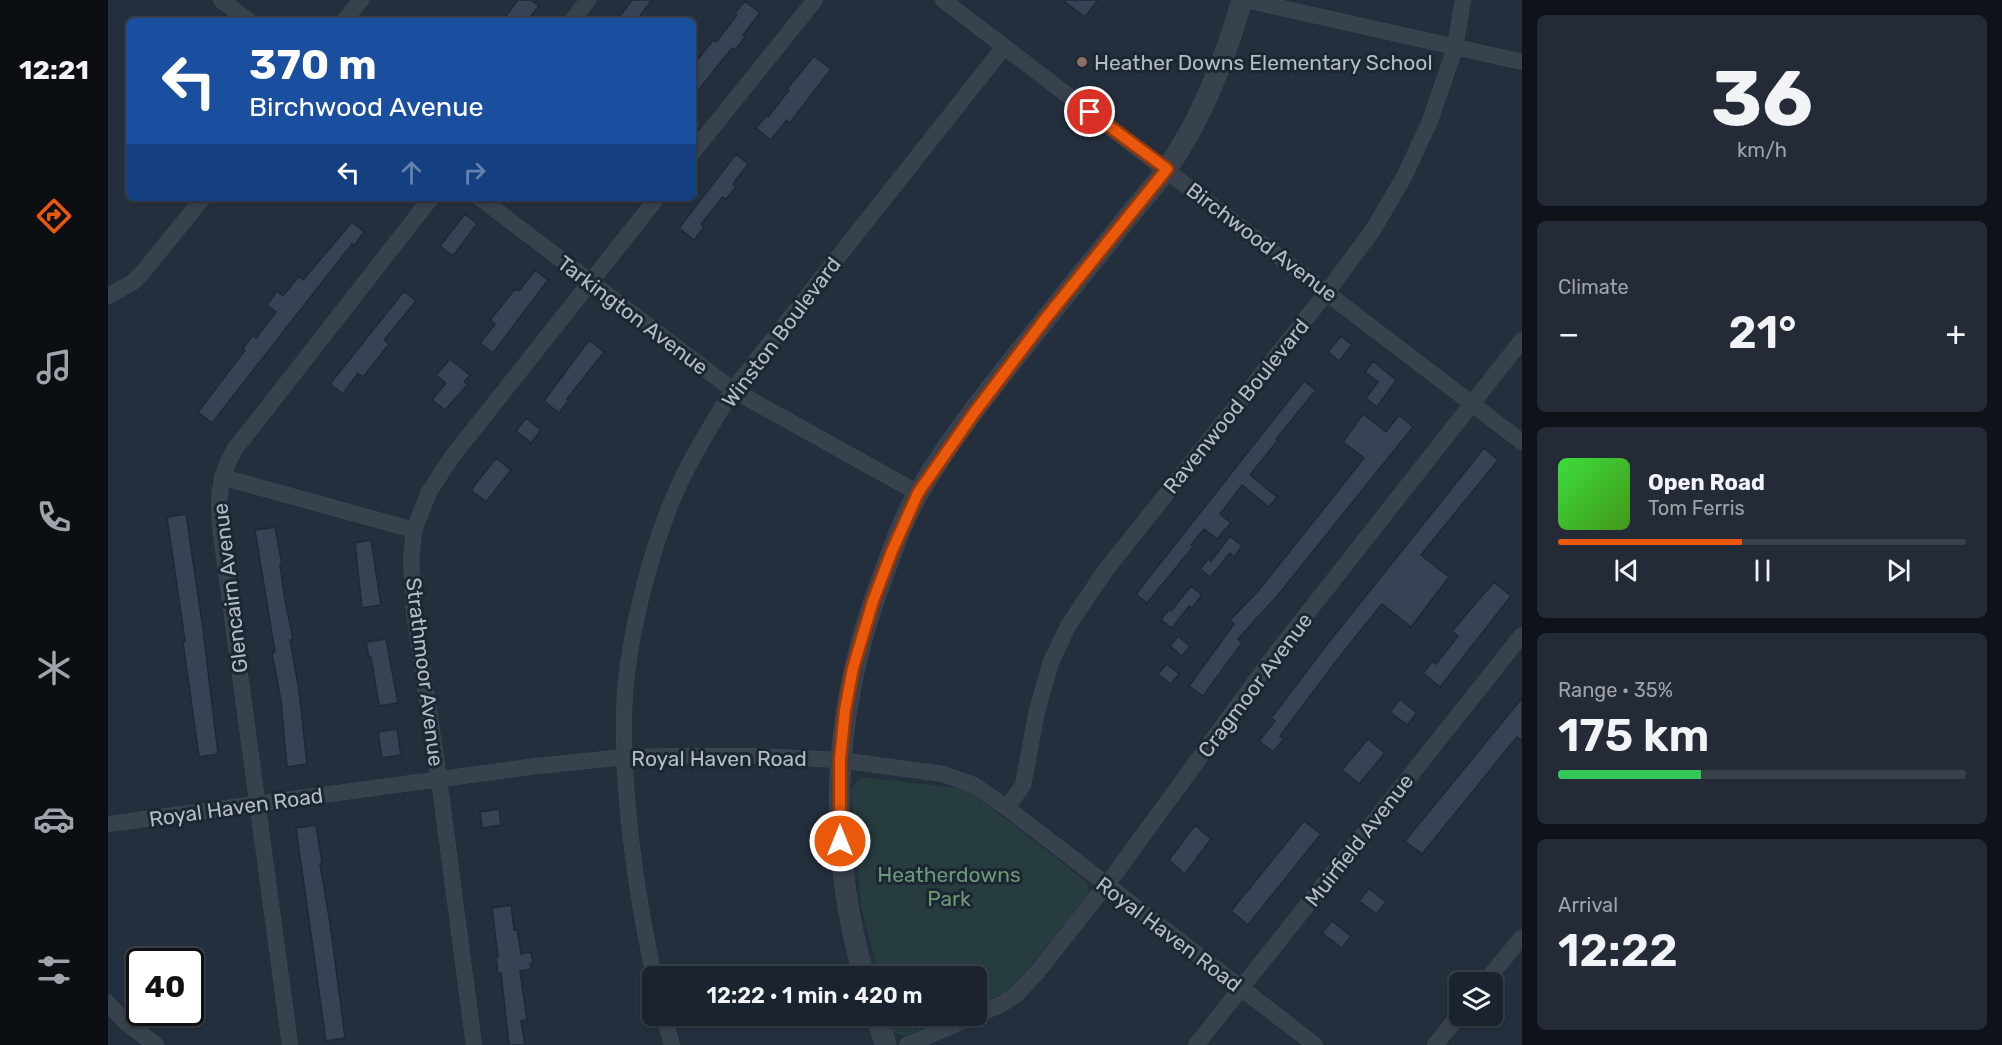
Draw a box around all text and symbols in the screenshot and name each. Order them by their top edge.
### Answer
text: 370 m [249,40,377,90]
icon: left [150,42,228,120]
place label: Heather Downs Elementary School [1094,50,1433,75]
text: 36 [1711,52,1813,145]
text: 12:21 [19,54,89,86]
marker: Heather Downs Elementary School [1075,55,1089,69]
pin [1064,86,1115,137]
text: Birchwood Avenue [249,91,484,123]
icon: arrive [1073,95,1106,128]
text: km/h [1737,138,1787,162]
icon: left [332,156,365,189]
icon: ahead [395,156,428,189]
icon: right [458,156,491,189]
street label: Birchwood Avenue [1182,177,1342,307]
icon: directions [33,195,75,237]
street label: Tarkington Avenue [553,250,713,380]
street label: Winston Boulevard [716,252,846,412]
text: Climate [1558,275,1629,299]
text: 21° [1728,306,1797,359]
street label: Ravenwood Boulevard [1158,314,1314,498]
text: − [1558,314,1579,353]
text: + [1945,314,1966,353]
icon: music [33,346,75,388]
text: Open Road [1648,469,1765,496]
icon: phone [33,496,75,538]
text: Tom Ferris [1648,496,1745,520]
street label: Glencairn Avenue [207,502,253,674]
icon: previous [1610,554,1643,587]
icon: pause [1746,554,1779,587]
icon: next [1882,554,1915,587]
street label: Strathmoor Avenue [401,576,449,768]
street label: Cragmoor Avenue [1193,608,1317,762]
icon: climate [33,647,75,689]
text: Range · 35% [1558,678,1673,702]
text: 175 km [1558,709,1709,762]
street label: Royal Haven Road [631,746,807,771]
street label: Muirfield Avenue [1299,769,1419,911]
street label: Royal Haven Road [147,782,325,832]
icon: car [33,798,75,840]
position arrow [808,809,872,873]
park label: Heatherdowns Park [877,862,1021,911]
street label: Royal Haven Road [1091,871,1247,997]
text: Arrival [1558,893,1618,917]
text: 12:22 [1558,924,1678,977]
speed limit sign: 40 [126,948,204,1026]
icon: filters [33,949,75,991]
map controls [1449,972,1503,1026]
button: layers [1449,972,1503,1026]
text: 12:22 · 1 min · 420 m [706,982,923,1009]

